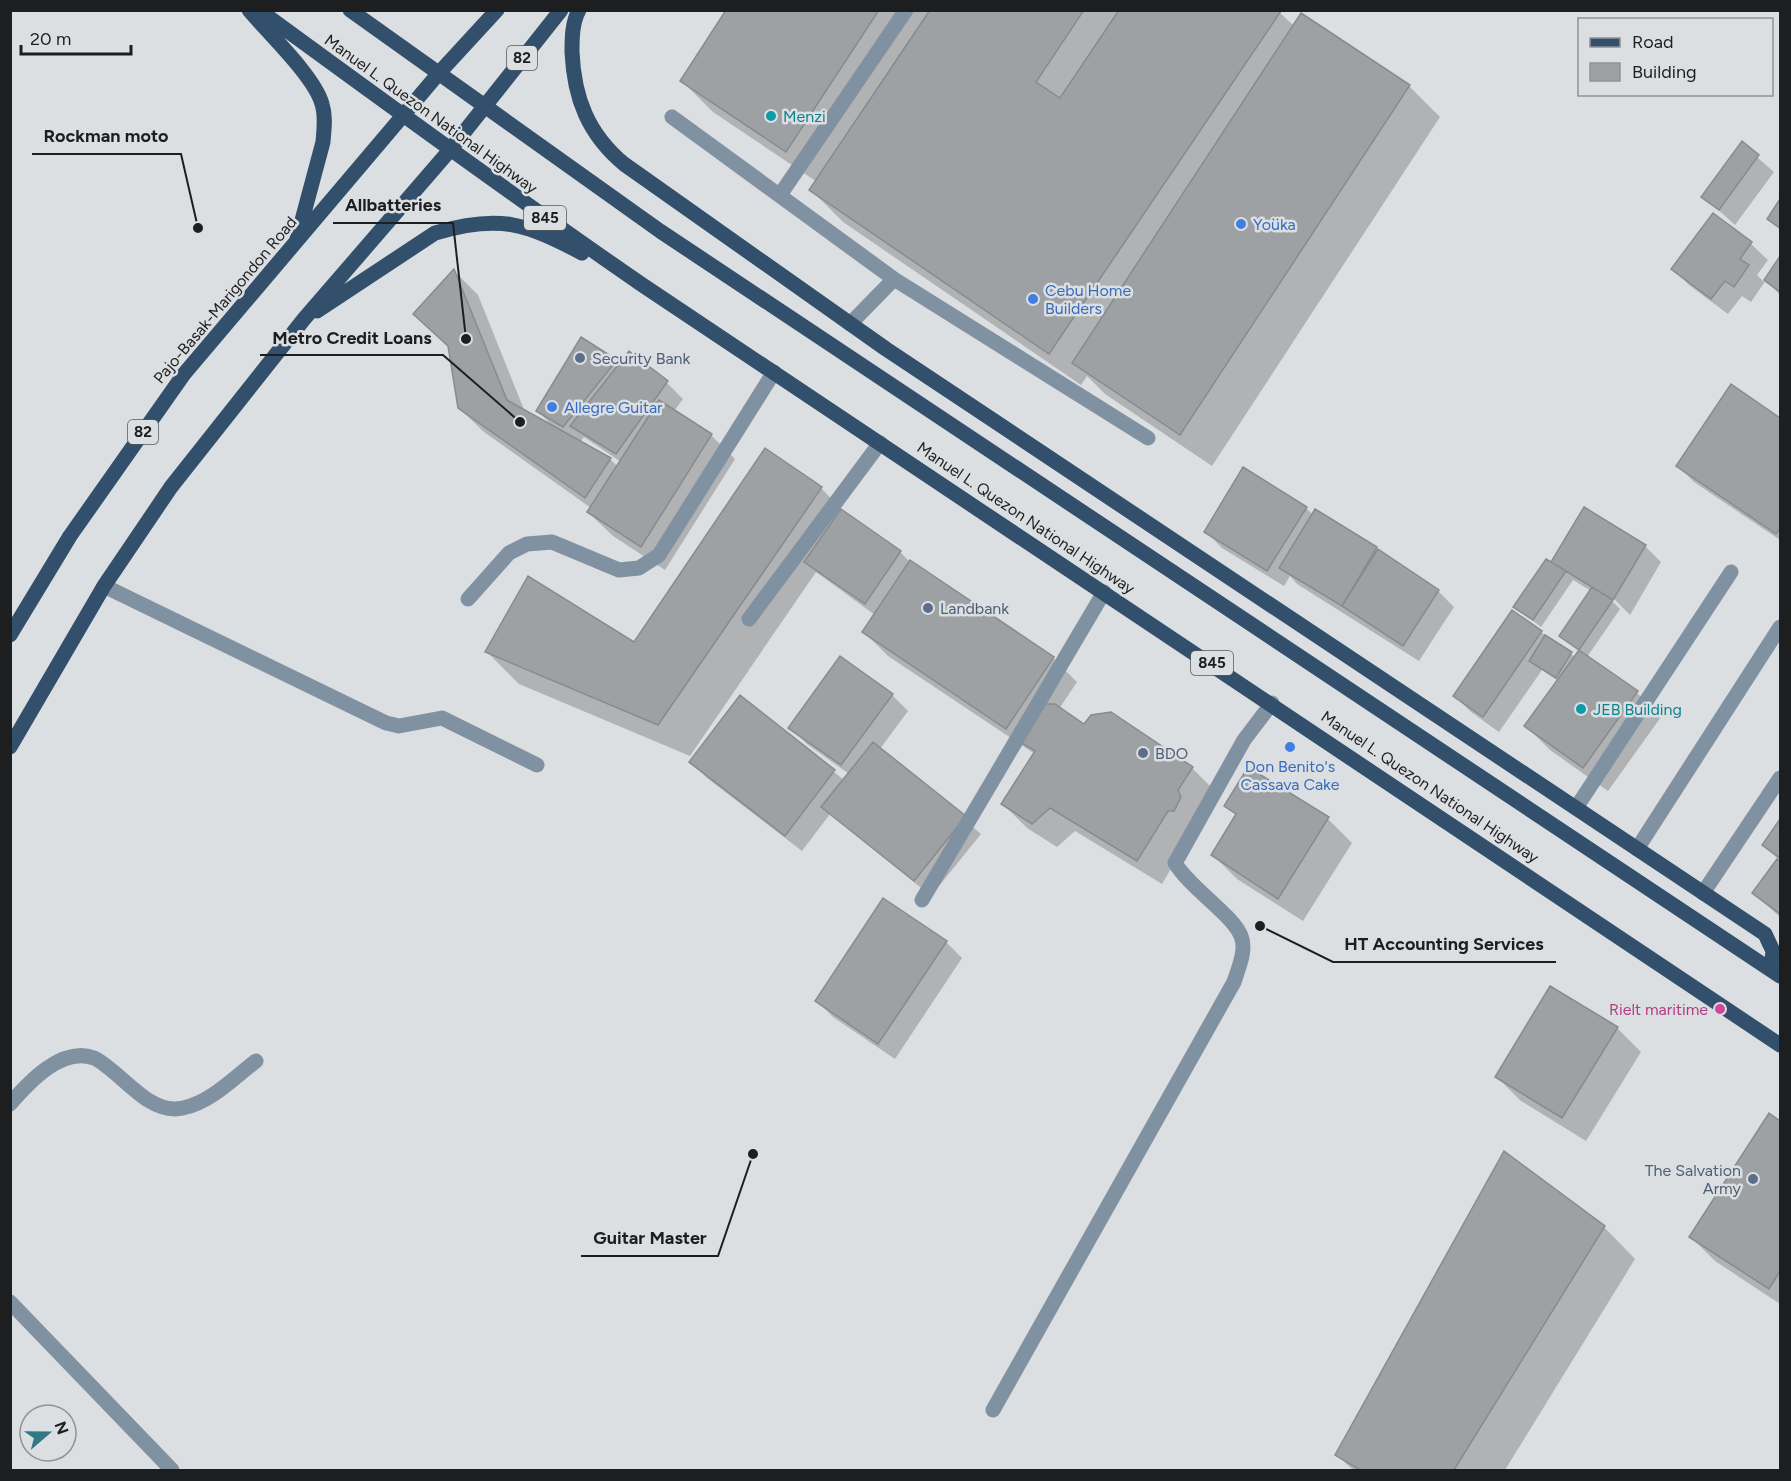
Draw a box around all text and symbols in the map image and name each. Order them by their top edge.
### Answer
scale bar [21,18,130,56]
legend [1578,18,1773,96]
text: 20 m [30,28,71,50]
street label: Manuel L. Quezon National Highway [321,30,542,198]
text: Road [1632,31,1673,53]
road number: 82 [507,46,537,70]
text: Building [1632,61,1697,83]
place label: Menzi [783,107,826,126]
marker: Menzi [764,109,778,123]
callout: Rockman moto [32,118,181,154]
text: Rockman moto [43,125,169,147]
callout: Allbatteries [333,187,453,223]
text: Allbatteries [345,194,442,216]
road number: 845 [524,206,566,230]
street label: Pajo-Basak-Marigondon Road [149,213,301,387]
place label: Yoüka [1253,215,1296,234]
marker: Yoüka [1234,217,1248,231]
place label: Cebu Home Builders [1045,281,1131,318]
marker: Cebu Home Builders [1026,292,1040,306]
callout: Metro Credit Loans [260,319,443,355]
text: Metro Credit Loans [272,327,432,349]
place label: Security Bank [592,349,691,368]
marker: Security Bank [573,351,587,365]
place label: Allegre Guitar [564,398,663,417]
marker: Allegre Guitar [545,400,559,414]
road number: 82 [128,420,158,444]
street label: Manuel L. Quezon National Highway [914,438,1139,598]
place label: Landbank [940,599,1009,618]
marker: Landbank [921,601,935,615]
road number: 845 [1191,651,1233,675]
place label: JEB Building [1593,700,1682,719]
marker: JEB Building [1574,702,1588,716]
street label: Manuel L. Quezon National Highway [1318,707,1543,867]
marker: Don Benito's Cassava Cake [1283,740,1297,754]
place label: BDO [1155,744,1188,763]
marker: BDO [1136,746,1150,760]
place label: Don Benito's Cassava Cake [1241,757,1340,794]
callout: HT Accounting Services [1333,926,1556,962]
text: HT Accounting Services [1344,933,1544,955]
place label: Rielt maritime [1609,1000,1708,1019]
marker: Rielt maritime [1713,1002,1727,1016]
place label: The Salvation Army [1645,1161,1742,1198]
marker: The Salvation Army [1746,1172,1760,1186]
callout: Guitar Master [581,1220,718,1256]
text: Guitar Master [593,1227,707,1249]
north arrow [18,1403,78,1463]
text: N [51,1419,73,1437]

